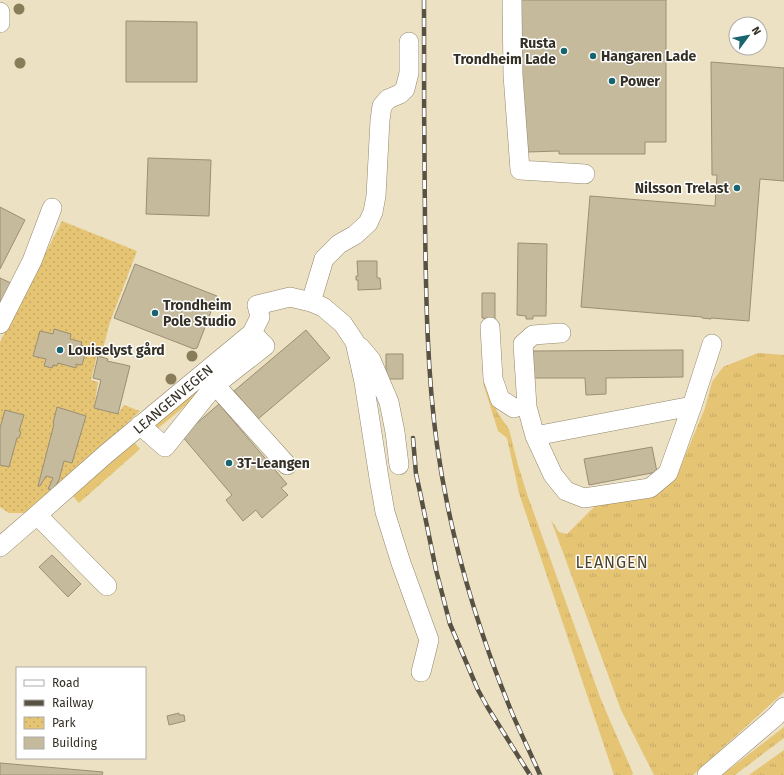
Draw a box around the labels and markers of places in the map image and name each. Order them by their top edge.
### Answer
place label: Rusta Trondheim Lade [453,35,556,68]
marker: Rusta Trondheim Lade [559,46,569,56]
place label: Hangaren Lade [601,48,697,65]
marker: Hangaren Lade [588,51,598,61]
place label: Power [620,73,660,90]
marker: Power [607,76,617,86]
place label: Nilsson Trelast [635,180,730,197]
marker: Nilsson Trelast [732,183,742,193]
place label: Trondheim Pole Studio [163,297,236,330]
marker: Trondheim Pole Studio [150,308,160,318]
place label: Louiselyst gård [68,342,165,359]
marker: Louiselyst gård [55,345,65,355]
place label: 3T-Leangen [236,455,310,472]
marker: 3T-Leangen [224,458,234,468]

